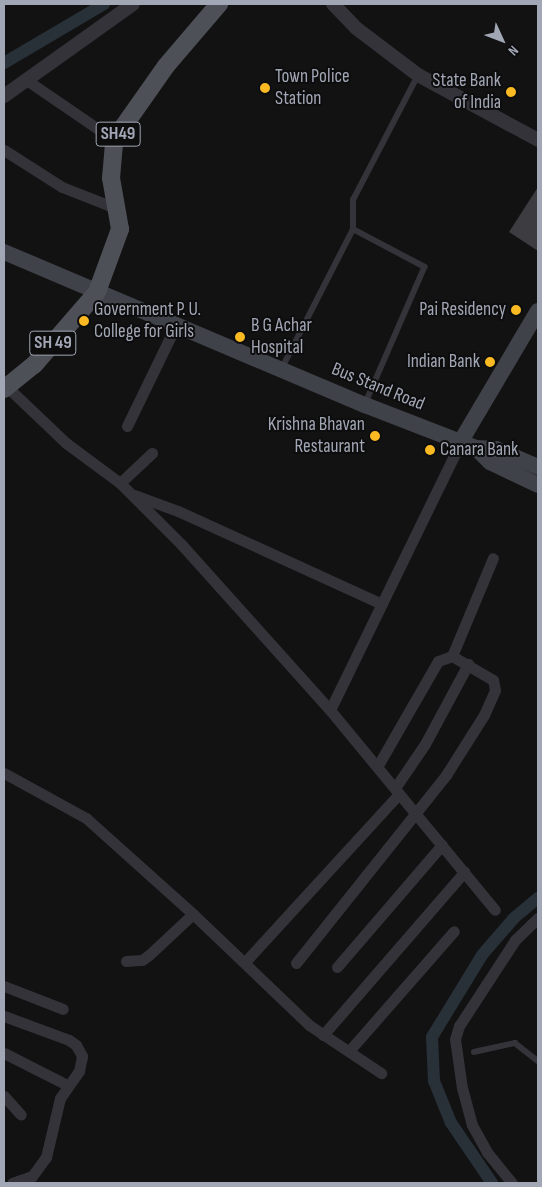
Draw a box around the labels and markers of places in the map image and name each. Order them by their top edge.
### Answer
place label: Town Police Station [275,66,350,110]
place label: State Bank of India [432,70,501,114]
marker: Town Police Station [259,82,271,94]
marker: State Bank of India [505,86,517,98]
place label: Government P. U. College for Girls [94,299,201,343]
place label: Pai Residency [419,299,506,321]
marker: Pai Residency [510,304,522,316]
marker: Government P. U. College for Girls [78,315,90,327]
place label: B G Achar Hospital [251,315,312,359]
marker: B G Achar Hospital [233,330,247,344]
place label: Indian Bank [407,351,480,373]
marker: Indian Bank [484,356,496,368]
place label: Krishna Bhavan Restaurant [268,414,365,458]
marker: Krishna Bhavan Restaurant [369,430,381,442]
place label: Canara Bank [440,439,518,461]
marker: Canara Bank [424,444,436,456]

